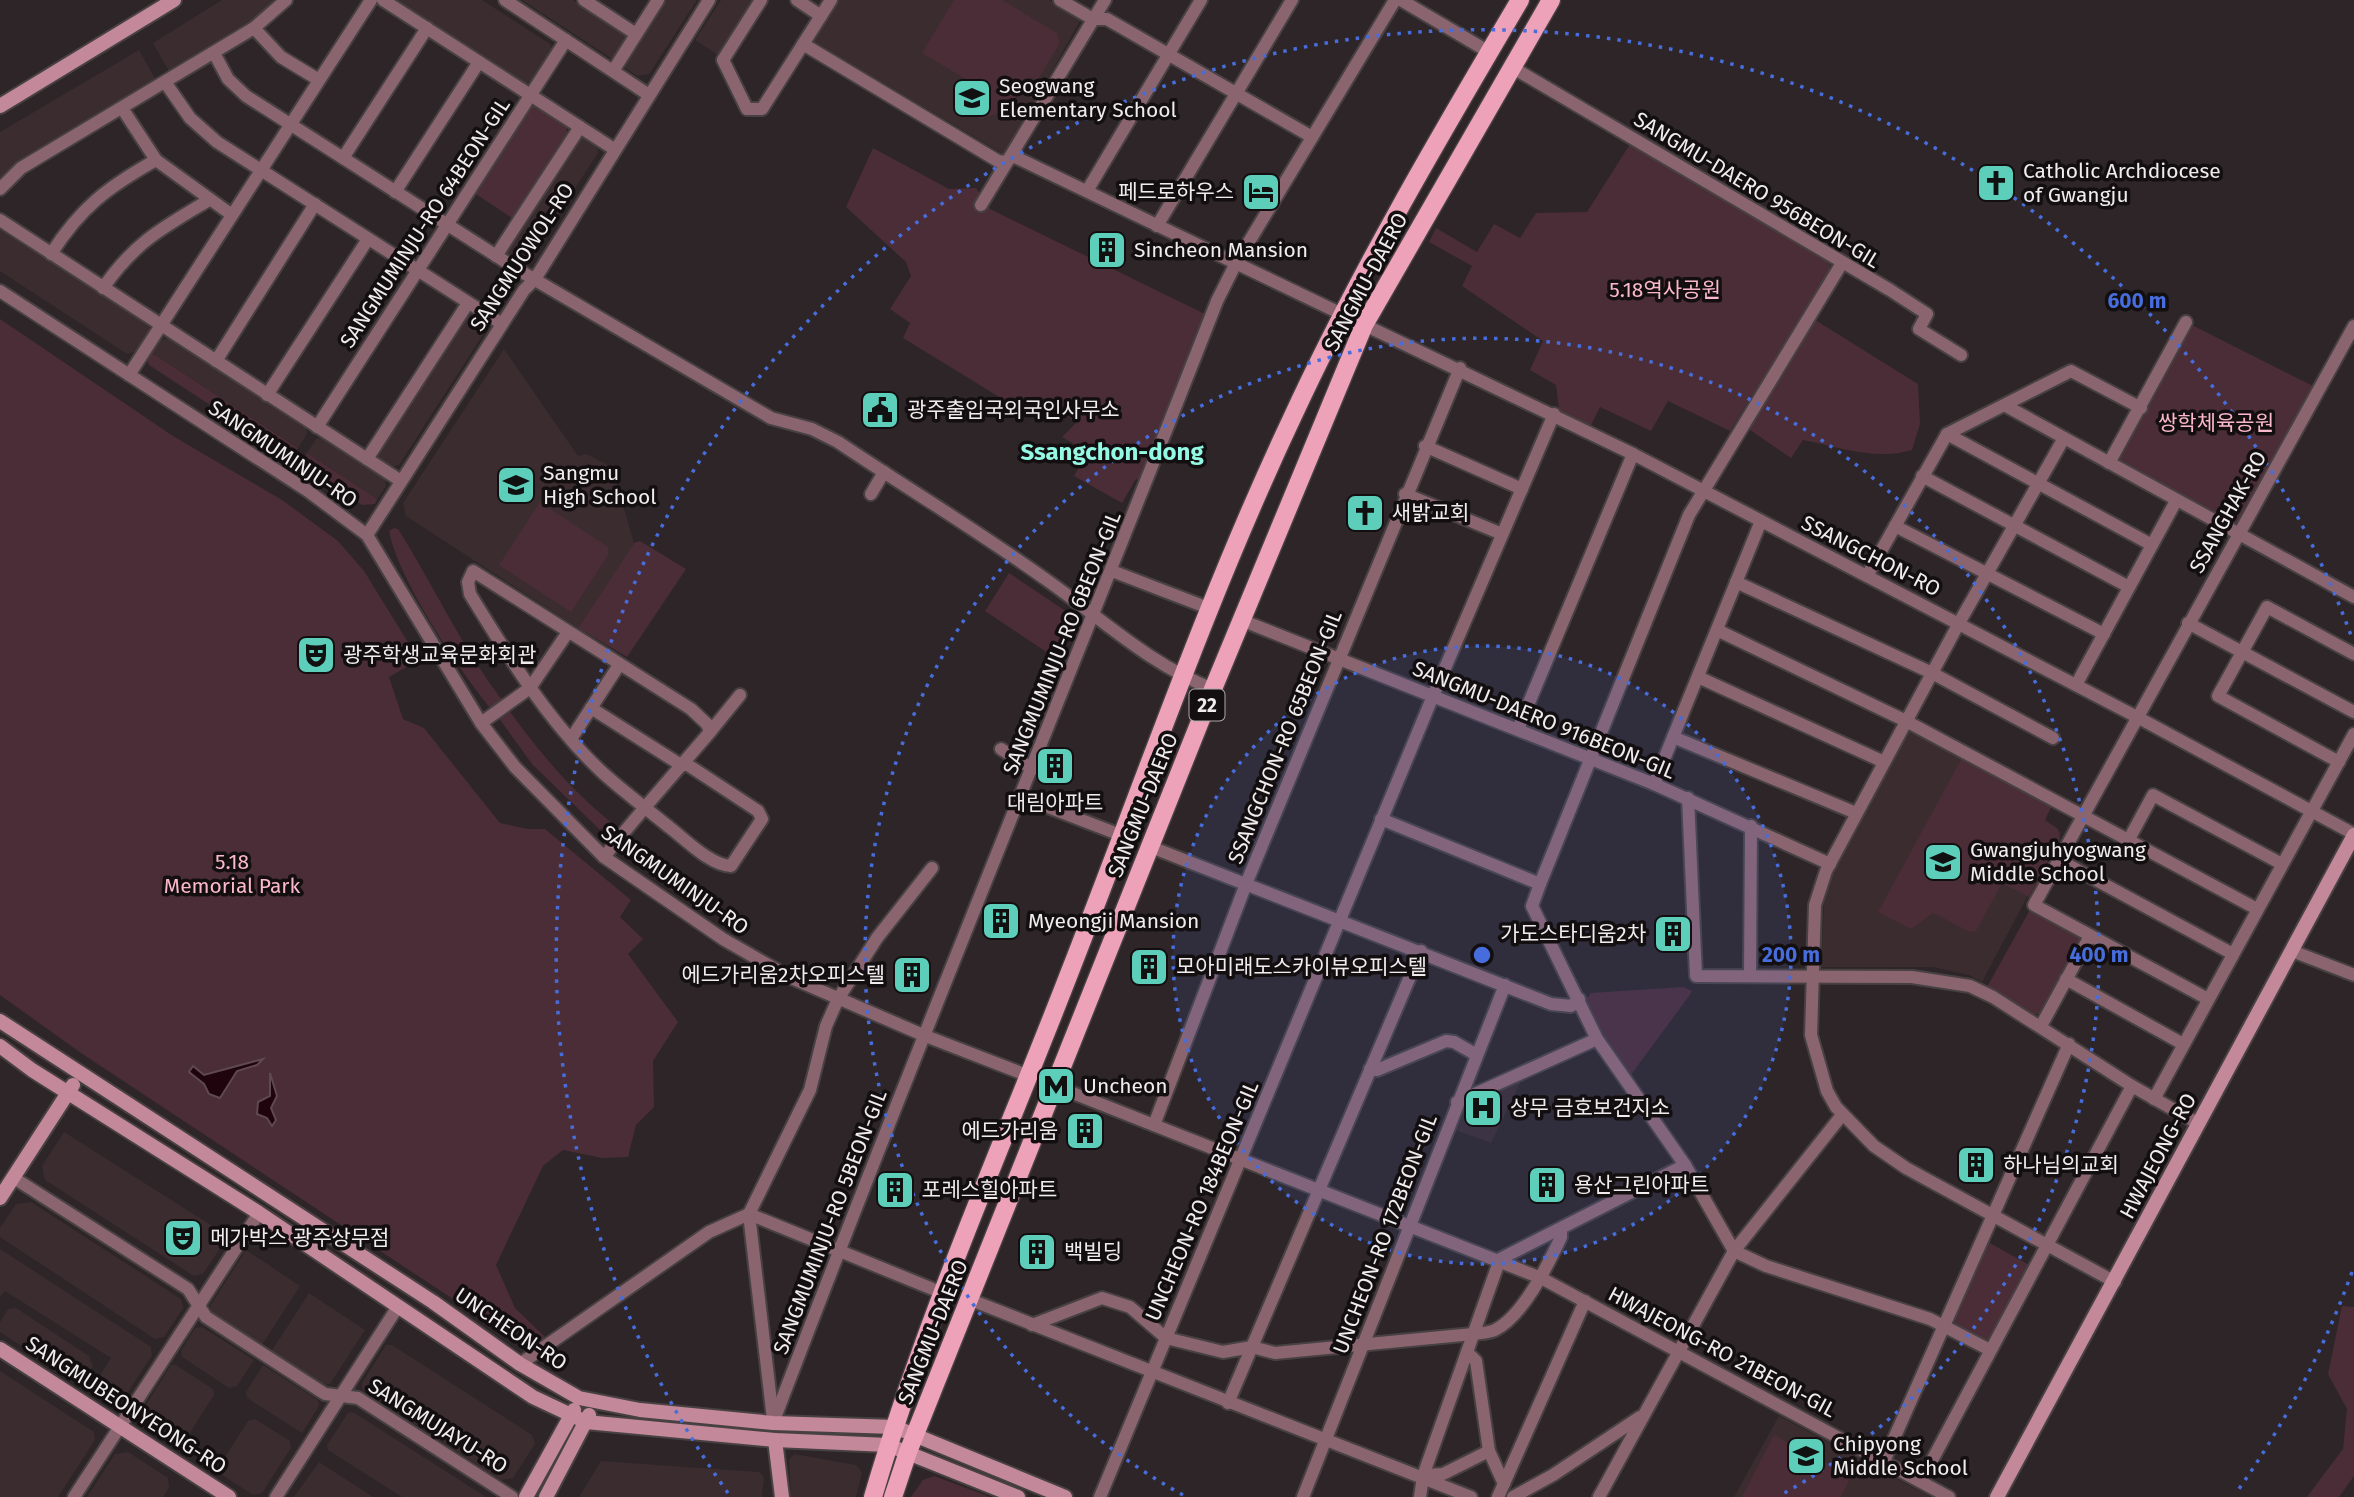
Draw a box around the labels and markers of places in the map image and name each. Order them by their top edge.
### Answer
place label: Seogwang Elementary School [999,73,1177,123]
school or university icon: Seogwang Elementary School [951,77,993,119]
place label: Catholic Archdiocese of Gwangju [2023,158,2221,208]
church icon: Catholic Archdiocese of Gwangju [1975,162,2017,204]
hotel icon: 페드로하우스 [1240,171,1282,213]
place label: 페드로하우스 [1118,179,1234,205]
building icon: Sincheon Mansion [1086,229,1128,271]
place label: Sincheon Mansion [1134,237,1308,263]
public building icon: 광주출입국외국인사무소 [859,389,901,431]
place label: 광주출입국외국인사무소 [907,397,1120,423]
place label: Sangmu High School [543,460,656,510]
school or university icon: Sangmu High School [495,464,537,506]
church icon: 새밝교회 [1344,492,1386,534]
place label: 새밝교회 [1392,500,1469,526]
theatre icon: 광주학생교육문화회관 [295,634,337,676]
place label: 광주학생교육문화회관 [343,642,536,668]
building icon: 대림아파트 [1034,745,1076,787]
place label: 대림아파트 [1007,790,1103,816]
place label: Gwangjuhyogwang Middle School [1970,837,2146,887]
school or university icon: Gwangjuhyogwang Middle School [1922,841,1964,883]
building icon: Myeongji Mansion [980,900,1022,942]
place label: Myeongji Mansion [1028,908,1199,934]
building icon: 가도스타디움2차 [1652,913,1694,955]
place label: 가도스타디움2차 [1500,921,1646,947]
centre of rings [1470,943,1494,967]
building icon: 모아미래도스카이뷰오피스텔 [1128,946,1170,988]
building icon: 에드가리움2차오피스텔 [891,954,933,996]
place label: 모아미래도스카이뷰오피스텔 [1176,954,1427,980]
place label: 에드가리움2차오피스텔 [681,962,885,988]
metro station icon: Uncheon [1035,1065,1077,1107]
place label: Uncheon [1083,1073,1168,1099]
hospital icon: 상무 금호보건지소 [1462,1087,1504,1129]
place label: 상무 금호보건지소 [1510,1095,1670,1121]
building icon: 에드가리움 [1064,1110,1106,1152]
place label: 에드가리움 [961,1118,1058,1144]
building icon: 하나님의교회 [1955,1144,1997,1186]
place label: 하나님의교회 [2003,1152,2119,1178]
building icon: 용산그린아파트 [1526,1164,1568,1206]
building icon: 포레스힐아파트 [874,1169,916,1211]
place label: 용산그린아파트 [1574,1172,1709,1198]
place label: 포레스힐아파트 [922,1177,1057,1203]
theatre icon: 메가박스 광주상무점 [162,1217,204,1259]
place label: 메가박스 광주상무점 [210,1225,389,1251]
building icon: 백빌딩 [1016,1231,1058,1273]
place label: 백빌딩 [1064,1239,1122,1265]
place label: Chipyong Middle School [1833,1431,1968,1481]
school or university icon: Chipyong Middle School [1785,1435,1827,1477]

